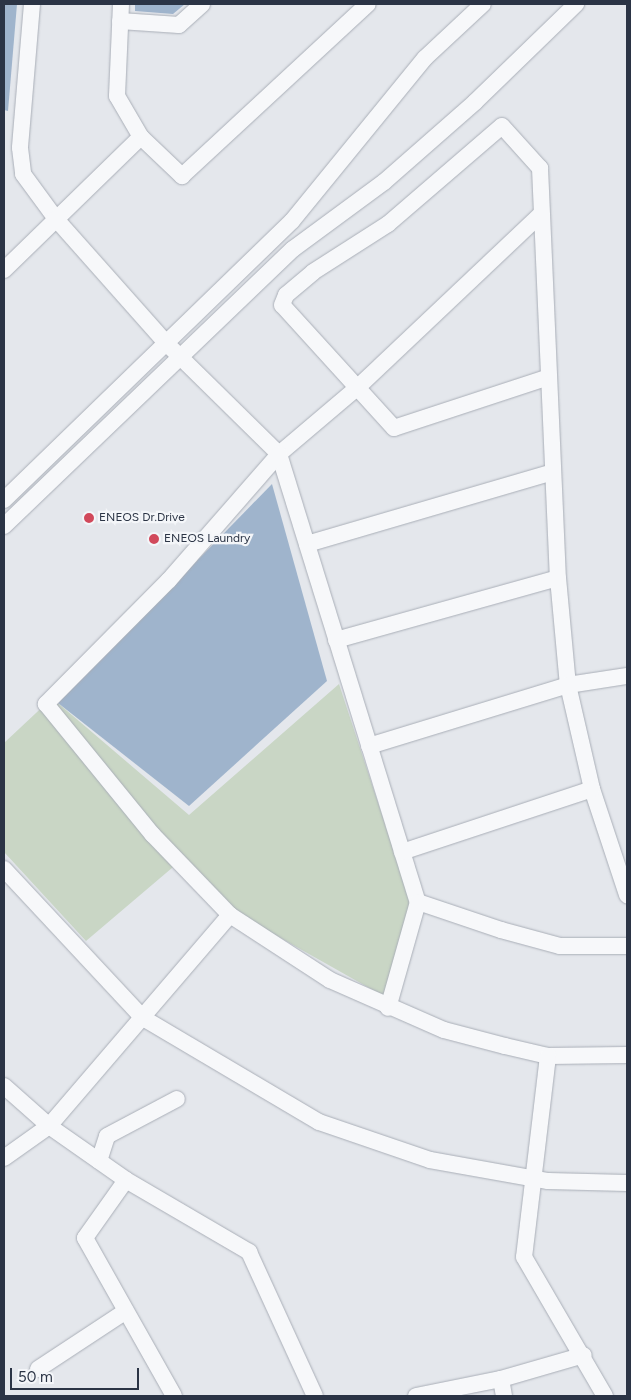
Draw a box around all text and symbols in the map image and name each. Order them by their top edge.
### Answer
place label: ENEOS Dr.Drive [99,511,185,525]
marker: ENEOS Dr.Drive [83,512,95,524]
place label: ENEOS Laundry [164,532,250,546]
marker: ENEOS Laundry [148,533,160,545]
scale bar [12,1358,141,1390]
text: 50 m [18,1368,53,1386]

